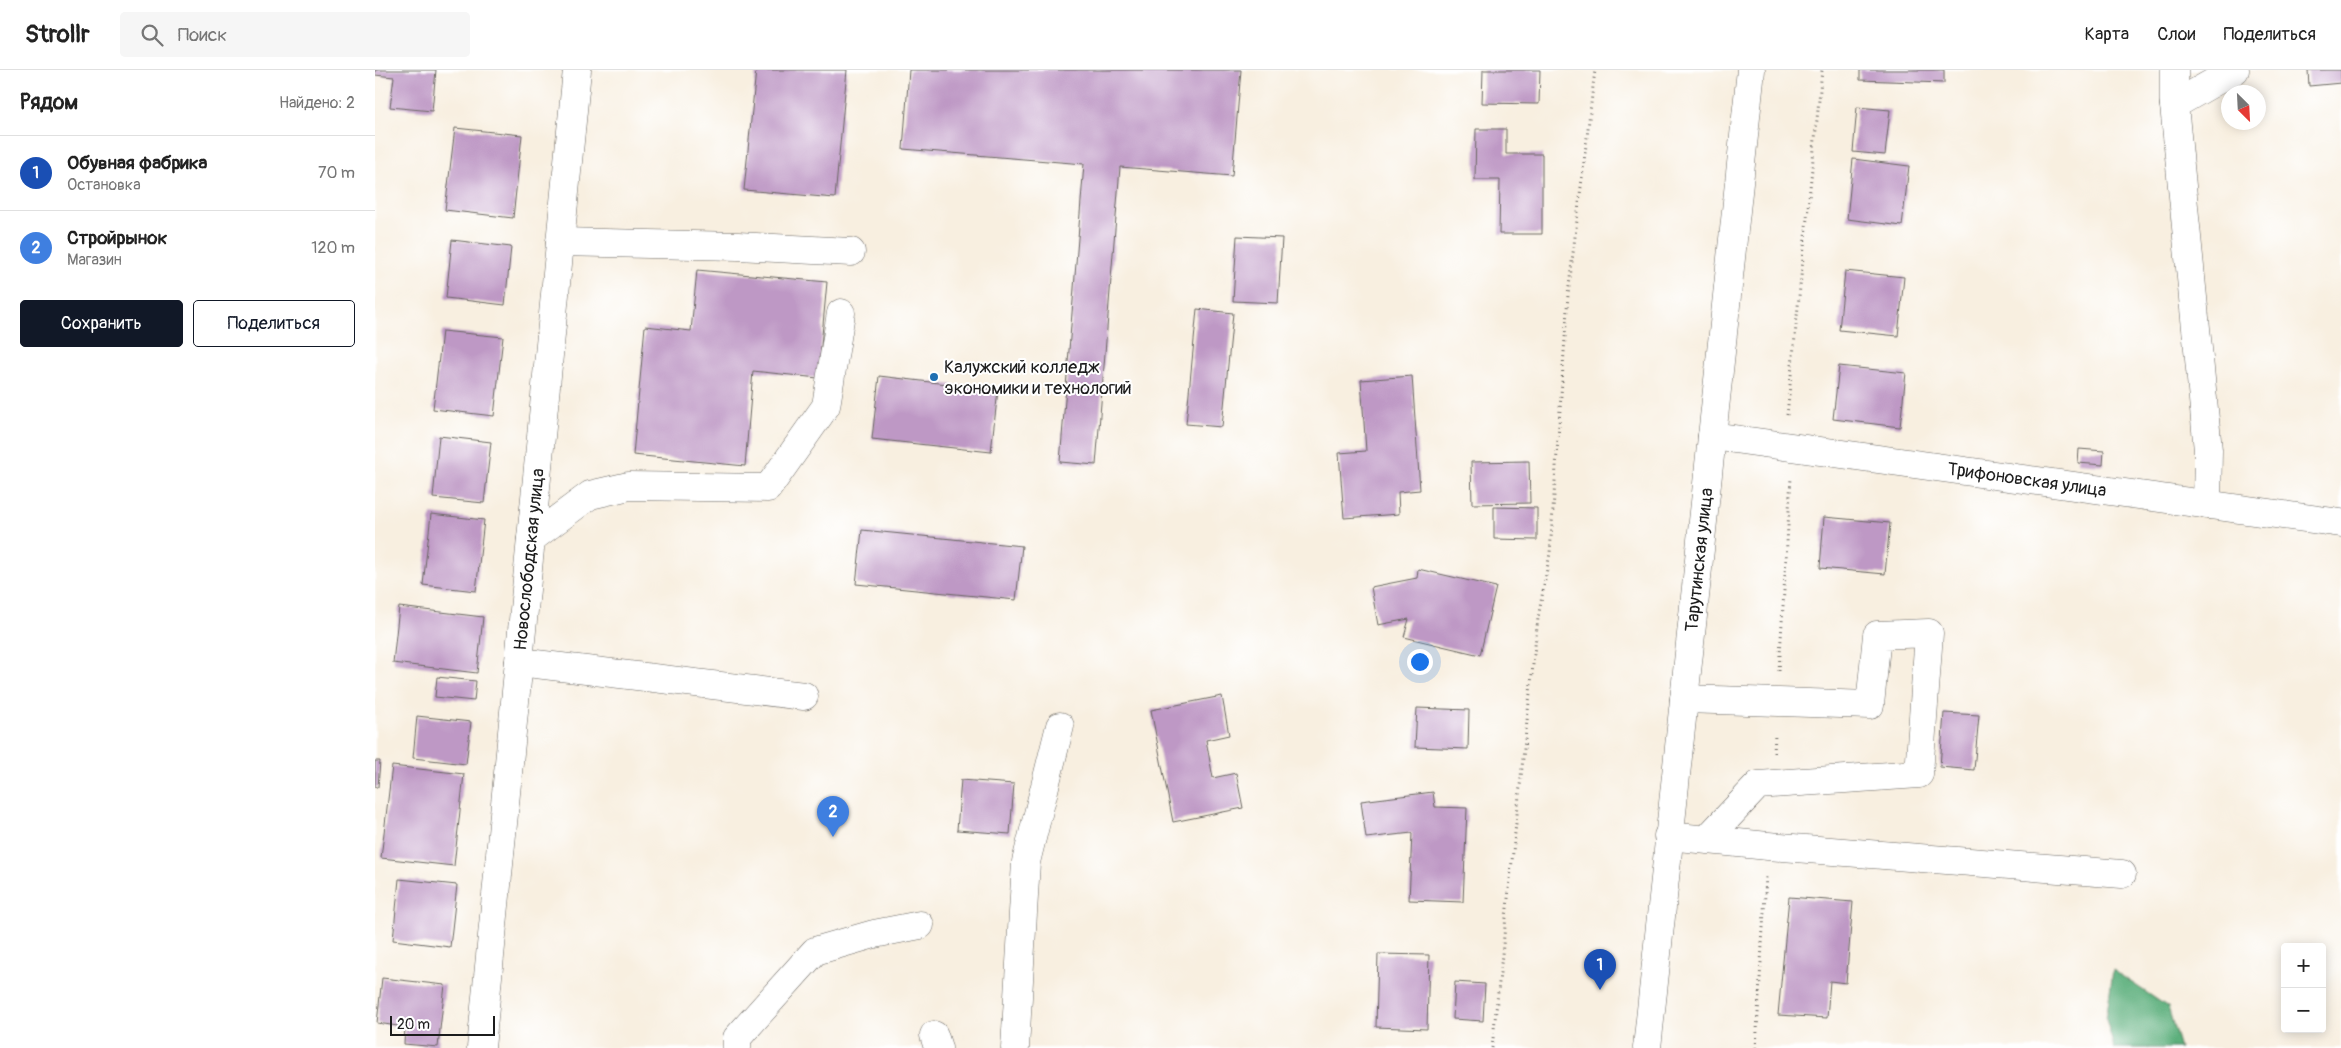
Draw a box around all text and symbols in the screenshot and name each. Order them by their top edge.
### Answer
search box [120,12,470,57]
text: Strollr [25,20,90,49]
icon: search [138,21,166,49]
text: Поиск [178,23,227,47]
text: Карта [2085,23,2129,46]
text: Слои [2157,23,2195,46]
text: Поделиться [2223,23,2316,46]
north arrow [2221,85,2266,130]
text: Рядом [20,89,78,116]
text: Найдено: 2 [279,93,355,113]
text: Обувная фабрика [67,151,207,175]
text: 1 [33,163,39,183]
text: 70 m [318,163,355,183]
text: Остановка [67,175,141,195]
text: Стройрынок [67,226,167,250]
text: 2 [32,238,40,258]
text: 120 m [311,238,355,258]
text: Магазин [67,250,122,270]
button: Сохранить [20,300,183,347]
button: Поделиться [193,300,355,347]
place label: Калужский колледж экономики и технологий [944,356,1132,400]
marker: Калужский колледж экономики и технологий [928,371,940,383]
street label: Трифоновская улица [1946,458,2108,502]
street label: Новослободская улица [509,467,550,651]
street label: Тарутинская улица [1680,487,1719,633]
your location [1407,649,1433,675]
pin: 2 [817,796,849,837]
map controls [2281,943,2326,1033]
button: + [2281,943,2326,988]
pin: 1 [1584,949,1616,990]
button: − [2281,988,2326,1033]
scale bar [390,1013,495,1036]
text: 20 m [397,1016,430,1033]

